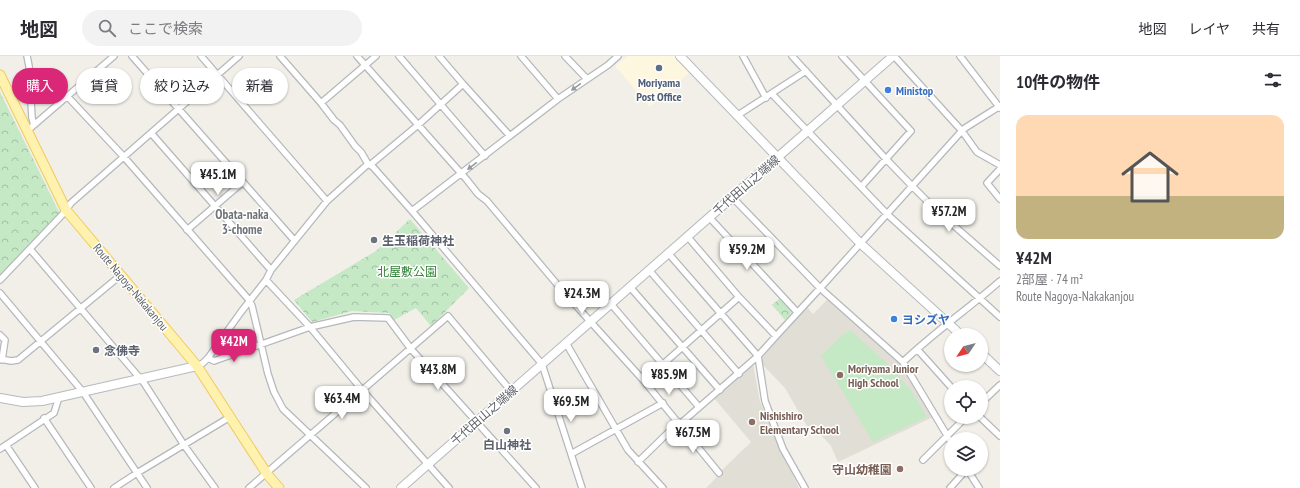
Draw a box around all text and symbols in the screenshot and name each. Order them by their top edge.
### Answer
search box [82,10,362,46]
text: 地図 [20,17,58,41]
icon: search [96,17,118,39]
text: ここで検索 [128,19,203,38]
text: 地図 [1138,20,1166,38]
text: レイヤ [1188,20,1230,38]
text: 共有 [1252,20,1280,38]
marker: Moriyama Post Office [654,63,664,73]
chip: 購入 [12,68,68,104]
chip: 賃貸 [76,68,132,104]
chip: 絞り込み [140,68,224,104]
chip: 新着 [232,68,288,104]
icon: filters [1262,69,1284,91]
text: 10件の物件 [1016,71,1100,93]
place label: Moriyama Post Office [636,75,682,104]
one-way arrow [570,83,581,91]
place label: Ministop [896,83,934,98]
marker: Ministop [883,85,893,95]
icon: home [1114,141,1186,213]
street label: 千代田山之端線 [709,152,783,218]
one-way arrow [467,161,477,169]
pin: ¥45.1M [185,162,251,196]
text: ¥45.1M [200,166,236,183]
pin: ¥57.2M [916,199,982,233]
text: ¥57.2M [932,203,966,220]
district label: Obata-naka 3-chome [215,206,269,238]
place label: 生玉稲荷神社 [382,233,454,248]
marker: 生玉稲荷神社 [369,235,379,245]
pin: ¥59.2M [714,237,780,271]
street label: Route Nagoya-Nakakanjou [90,240,172,334]
text: ¥59.2M [729,241,765,258]
text: ¥42M [1016,247,1052,269]
park label: 北屋敷公園 [377,264,437,279]
text: 2部屋 · 74 m² [1016,271,1083,288]
pin: ¥24.3M [549,281,615,315]
text: ¥24.3M [564,285,600,302]
text: Route Nagoya-Nakakanjou [1016,288,1134,305]
place label: ヨシズヤ [902,312,950,327]
marker: ヨシズヤ [889,314,899,324]
north arrow [944,328,988,372]
map controls [944,328,988,476]
pin: ¥42M [210,329,258,363]
text: ¥42M [220,333,248,350]
place label: 念佛寺 [104,343,140,358]
marker: 念佛寺 [91,345,101,355]
pin: ¥43.8M [405,357,471,391]
text: ¥43.8M [420,361,456,378]
place label: Moriyama Junior High School [848,361,919,390]
pin: ¥85.9M [636,362,702,396]
text: ¥85.9M [651,366,687,383]
marker: Moriyama Junior High School [835,370,845,380]
button: locate [944,380,988,424]
street label: 千代田山之端線 [447,382,521,448]
pin: ¥63.4M [309,386,375,420]
pin: ¥69.5M [538,389,604,423]
text: ¥63.4M [324,390,360,407]
text: ¥69.5M [553,393,589,410]
place label: Nishishiro Elementary School [760,408,839,437]
marker: Nishishiro Elementary School [747,417,757,427]
pin: ¥67.5M [660,420,726,454]
text: ¥67.5M [676,424,710,441]
marker: 白山神社 [502,426,512,436]
button: layers [944,432,988,476]
place label: 白山神社 [483,437,531,452]
place label: 守山幼稚園 [832,462,892,477]
marker: 守山幼稚園 [895,464,905,474]

